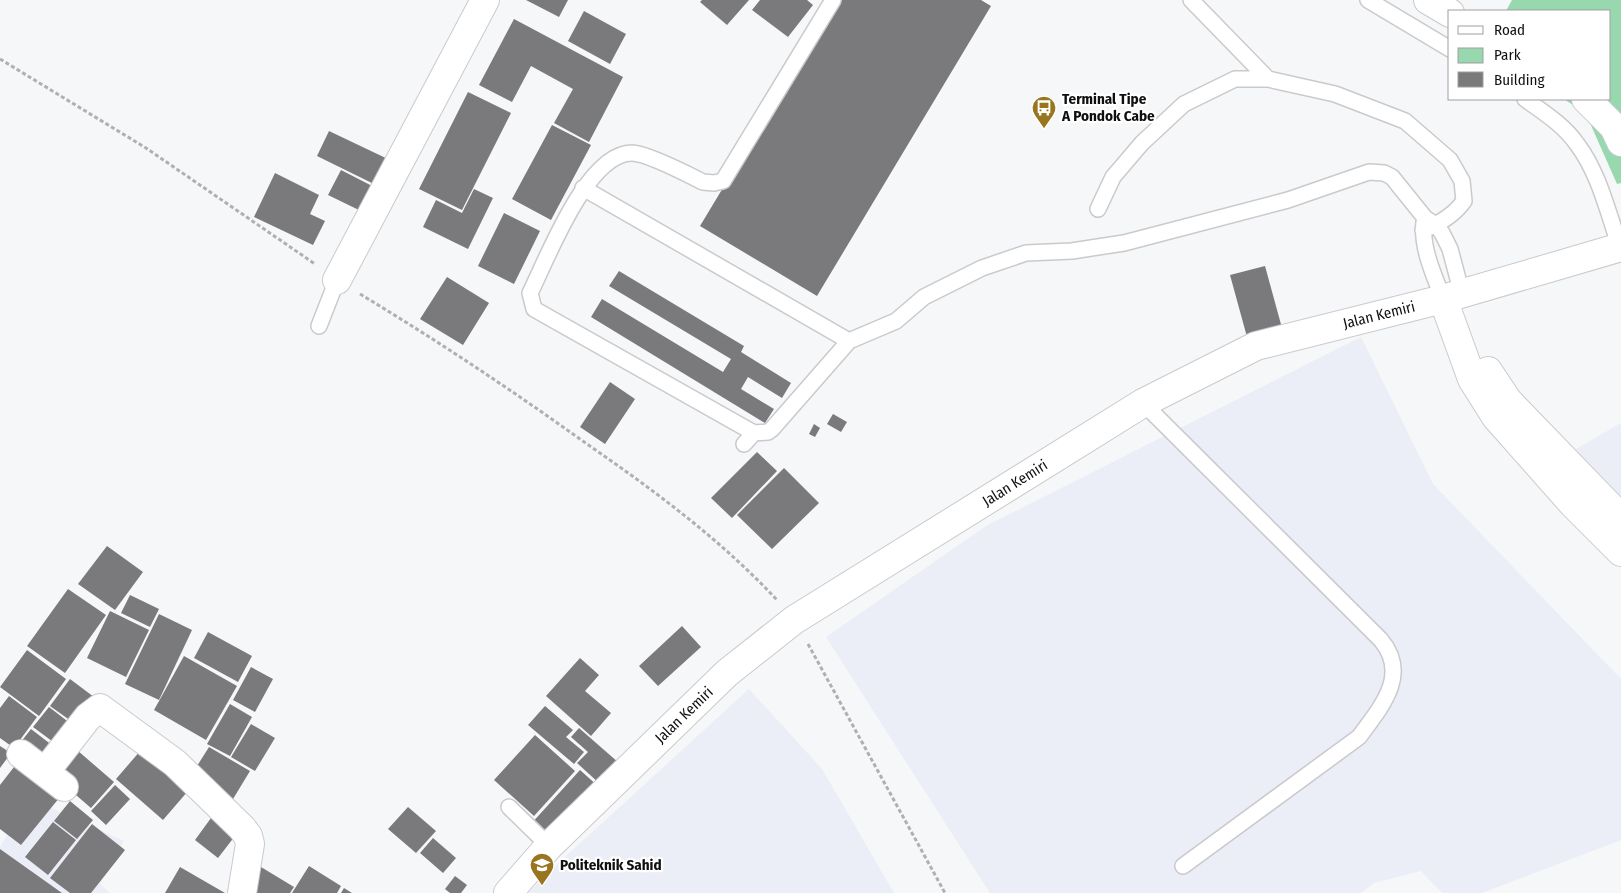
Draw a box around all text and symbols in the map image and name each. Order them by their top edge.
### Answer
legend [1448,10,1611,100]
text: Road [1494,21,1525,39]
text: Park [1494,46,1521,64]
text: Building [1494,71,1545,89]
place label: Terminal Tipe A Pondok Cabe [1061,90,1155,125]
bus stop icon: Terminal Tipe A Pondok Cabe [1031,95,1057,129]
street label: Jalan Kemiri [1341,297,1417,333]
street label: Jalan Kemiri [979,456,1051,510]
street label: Jalan Kemiri [651,683,717,747]
school or university icon: Politeknik Sahid [529,852,555,886]
place label: Politeknik Sahid [560,856,662,874]

